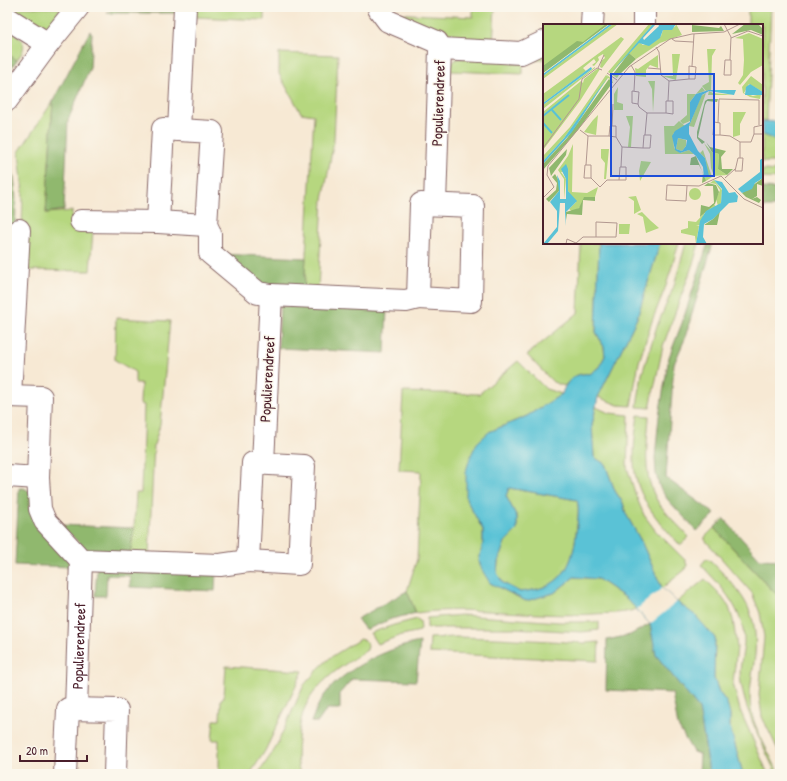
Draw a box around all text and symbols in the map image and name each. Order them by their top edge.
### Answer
inset map [543,24,763,244]
street label: Populierendreef [426,59,450,147]
street label: Populierendreef [254,335,280,423]
street label: Populierendreef [66,602,90,690]
scale bar [20,737,87,763]
text: 20 m [26,742,48,759]

